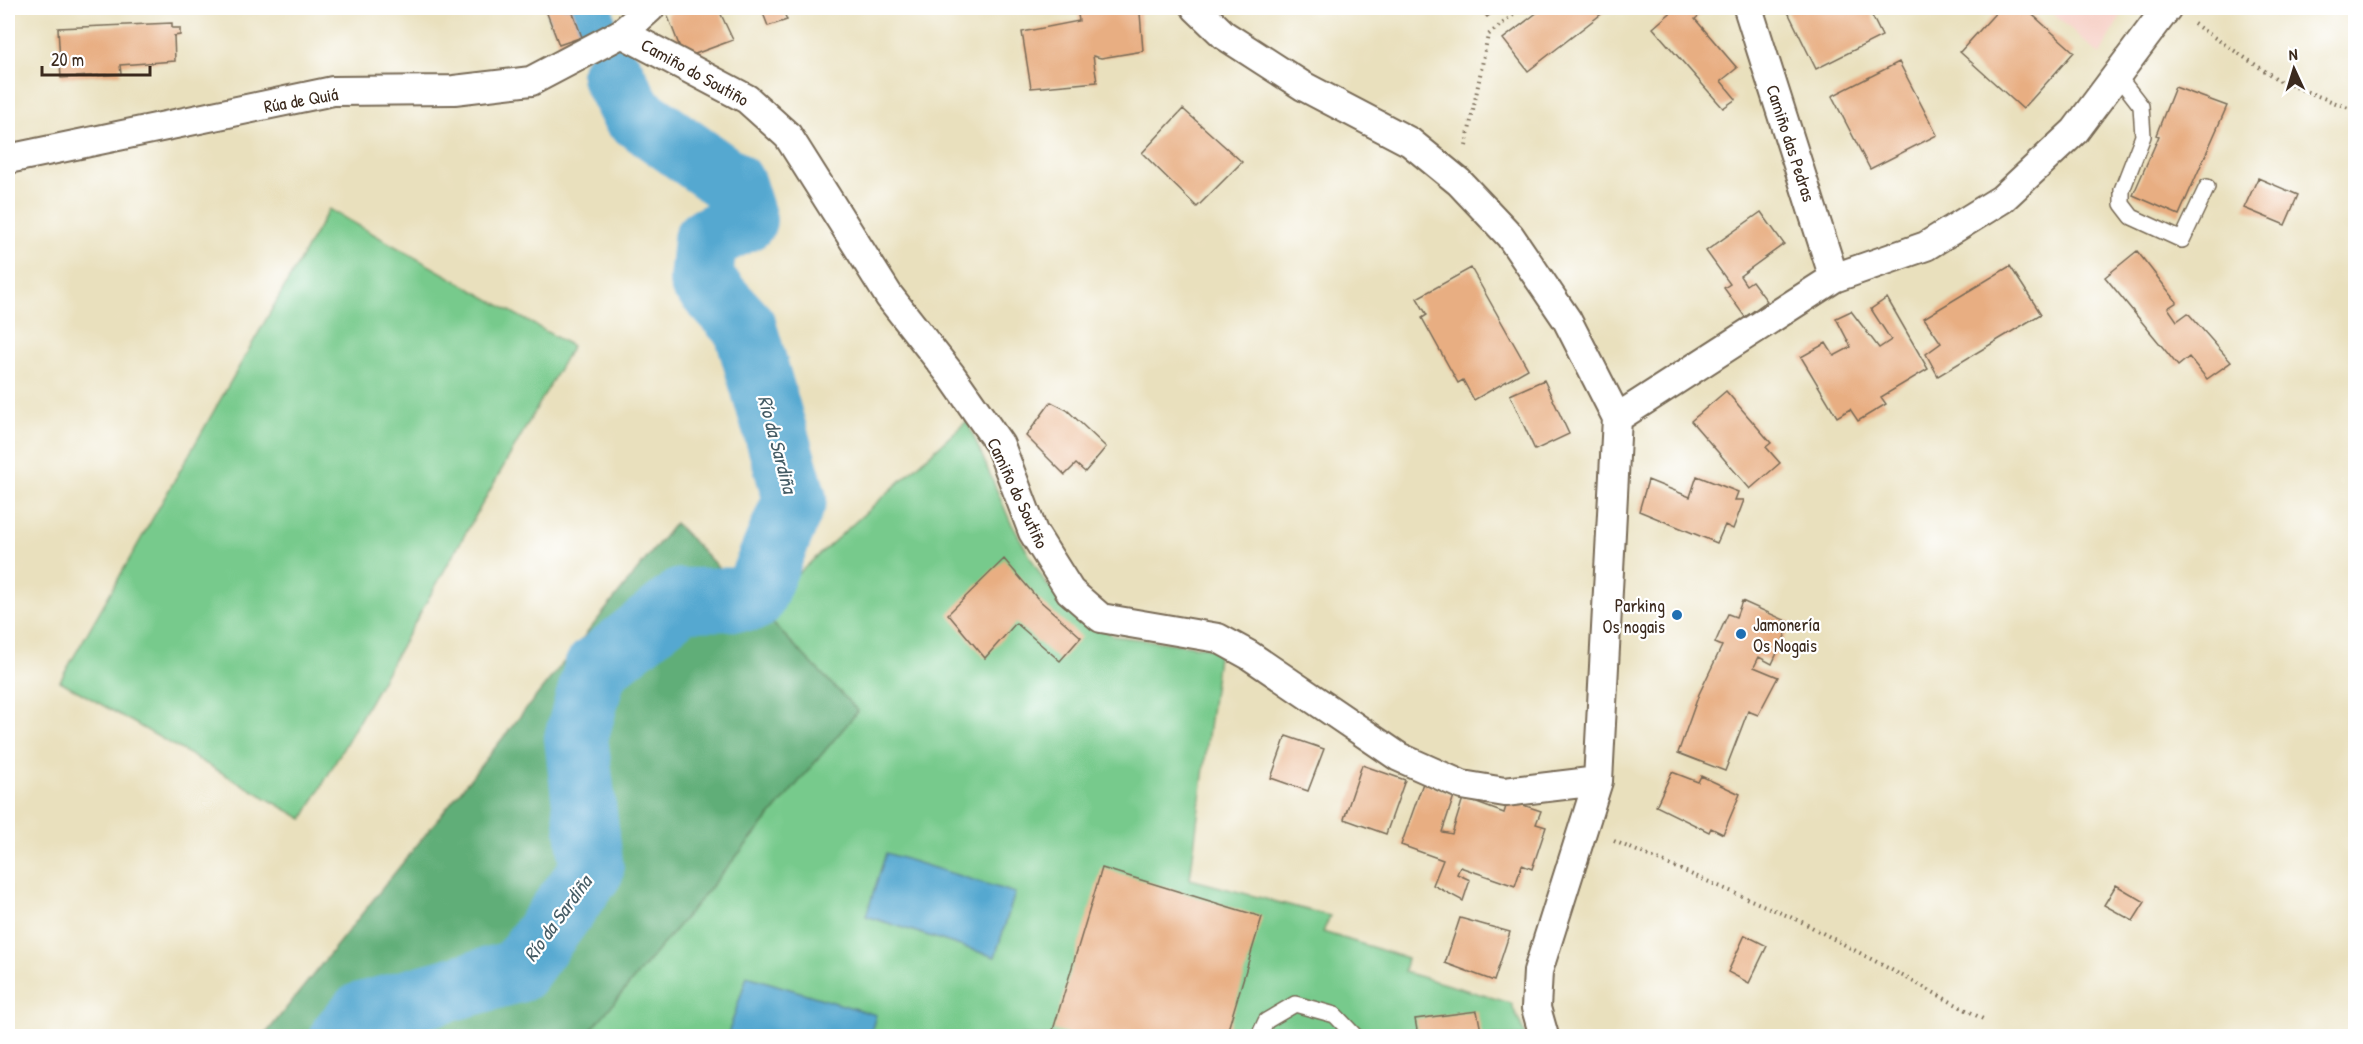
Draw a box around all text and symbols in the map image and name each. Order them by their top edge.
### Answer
street label: Camiño do Soutiño [637,32,753,112]
scale bar [42,39,150,77]
north arrow [2264,39,2324,99]
text: N [2288,43,2298,65]
text: 20 m [51,47,84,72]
street label: Rúa de Quiá [262,81,340,119]
street label: Camiño das Pedras [1760,81,1822,205]
water label: Río da Sardiña [752,392,805,498]
street label: Camiño do Soutiño [981,434,1055,552]
place label: Parking Os nogais [1603,593,1665,639]
marker: Parking Os nogais [1670,608,1684,622]
place label: Jamonería Os Nogais [1753,612,1820,658]
marker: Jamonería Os Nogais [1734,627,1748,641]
water label: Río da Sardiña [517,868,599,967]

